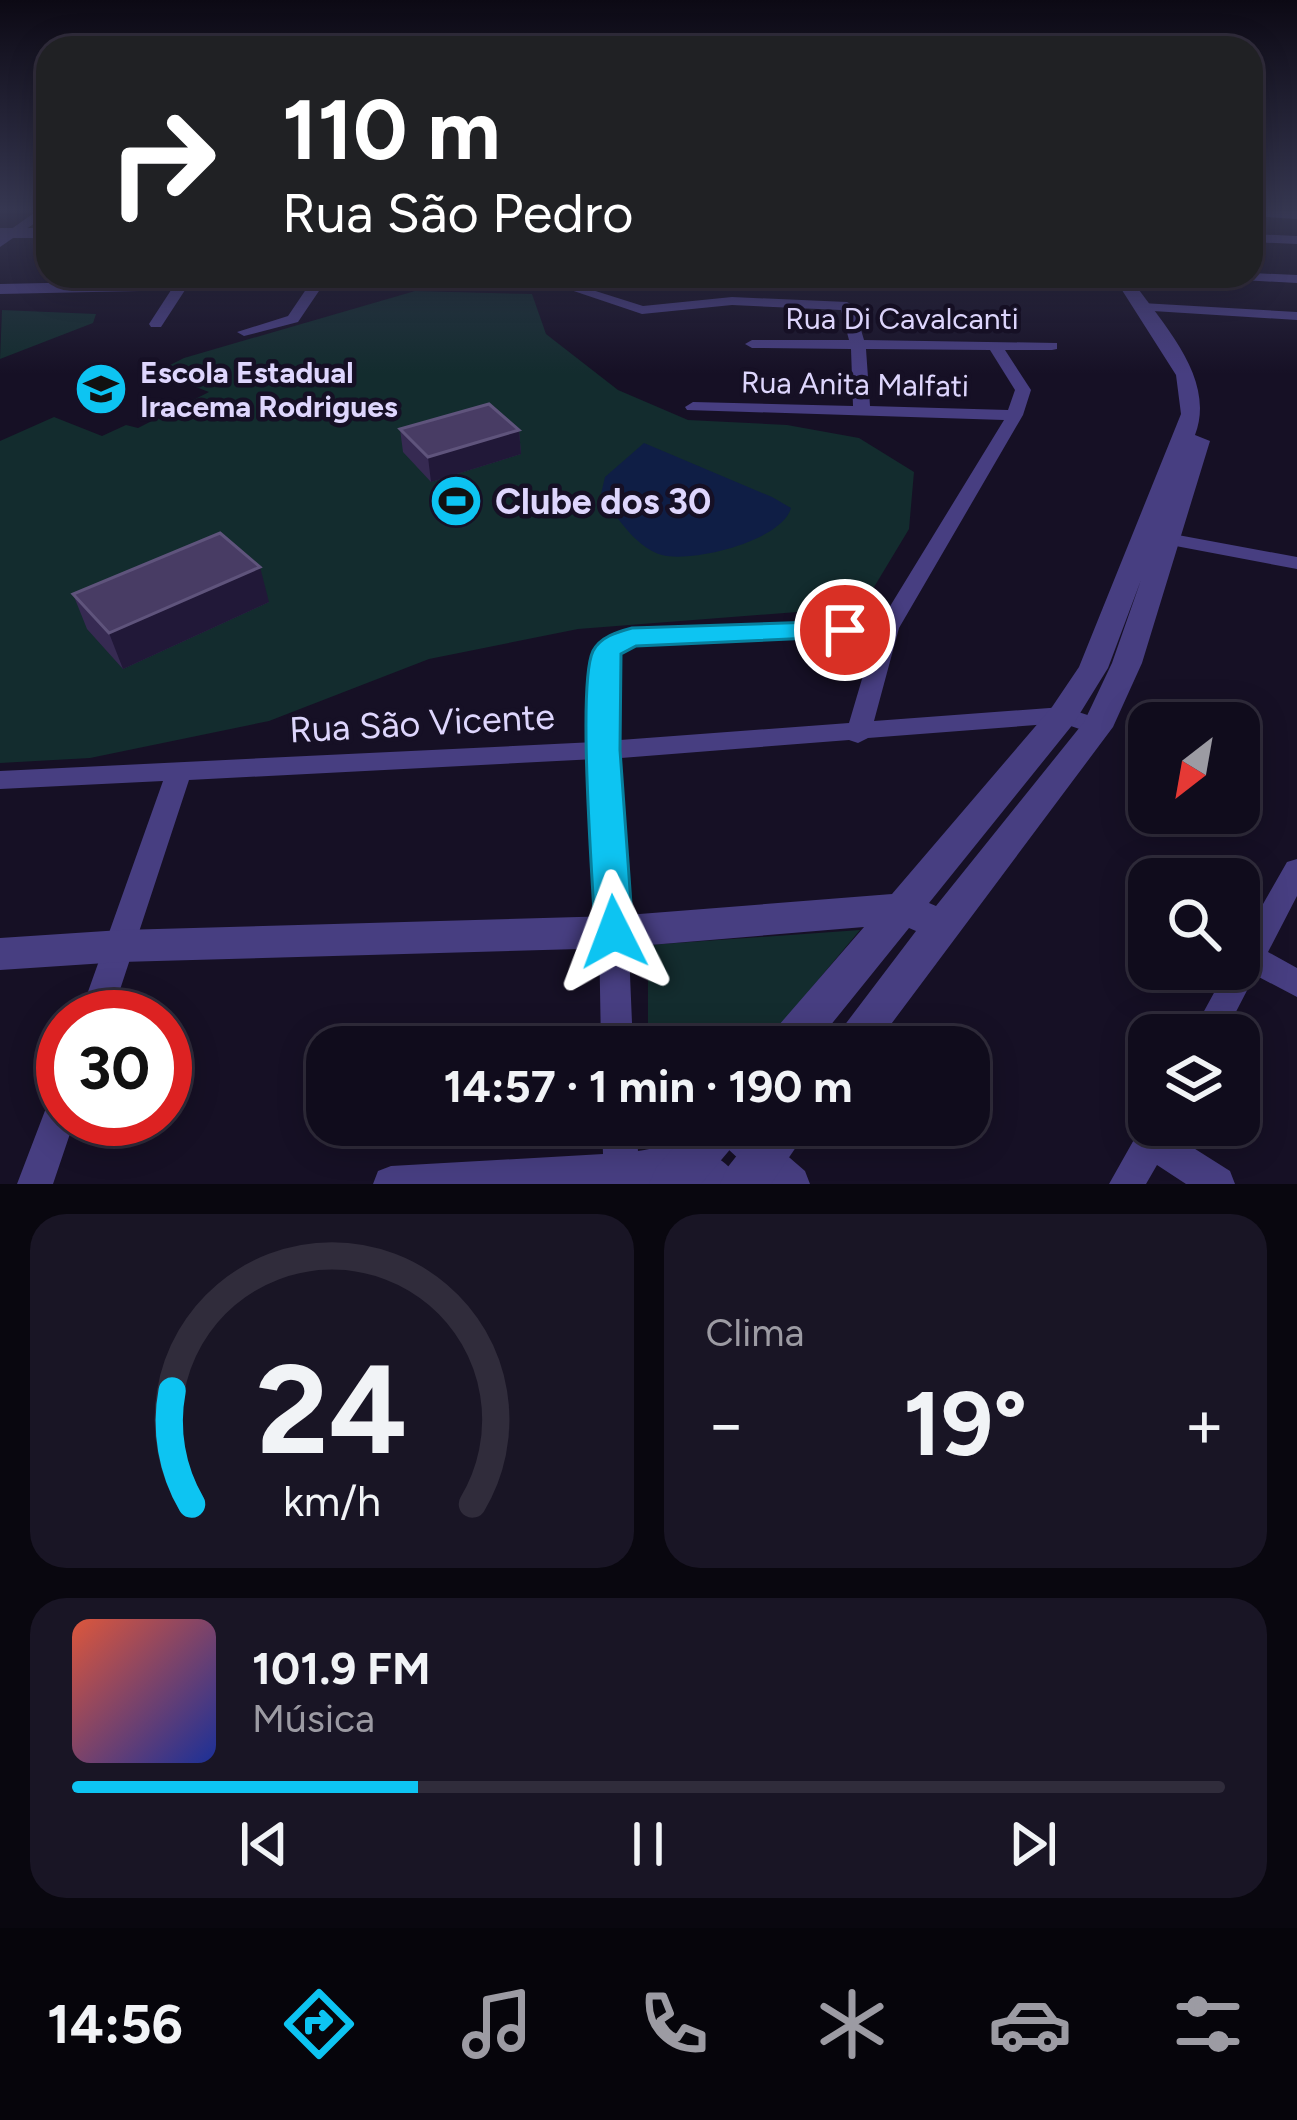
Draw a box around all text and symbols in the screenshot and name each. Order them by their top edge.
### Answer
text: 110 m [282,79,501,180]
icon: right [84,84,240,240]
text: Rua São Pedro [282,181,634,246]
street label: Rua Di Cavalcanti [785,300,1019,337]
place label: Escola Estadual Iracema Rodrigues [140,354,398,425]
school or university icon: Escola Estadual Iracema Rodrigues [73,361,129,417]
street label: Rua Anita Malfati [741,364,969,404]
sports icon: Clube dos 30 [428,473,484,529]
place label: Clube dos 30 [495,480,711,523]
pin [794,579,896,681]
icon: arrive [812,597,878,663]
street label: Rua São Vicente [288,695,556,751]
north arrow [1128,702,1260,834]
map controls [1128,702,1260,1146]
button: search [1128,858,1260,990]
position arrow [551,869,677,995]
speed limit sign: 30 [36,990,192,1146]
button: layers [1128,1014,1260,1146]
text: 14:57 · 1 min · 190 m [444,1059,852,1113]
text: Clima [706,1309,804,1356]
text: 24 [256,1334,407,1484]
text: 19° [903,1369,1027,1478]
text: − [706,1384,747,1464]
text: + [1184,1384,1225,1464]
text: km/h [283,1475,381,1527]
text: 101.9 FM [252,1641,431,1695]
text: Música [252,1695,375,1742]
icon: previous [231,1811,297,1877]
icon: pause [615,1811,681,1877]
icon: next [1000,1811,1066,1877]
icon: directions [277,1982,361,2066]
icon: music [455,1982,539,2066]
icon: phone [632,1982,716,2066]
icon: climate [810,1982,894,2066]
icon: car [988,1982,1072,2066]
icon: filters [1166,1982,1250,2066]
text: 14:56 [47,1992,183,2057]

